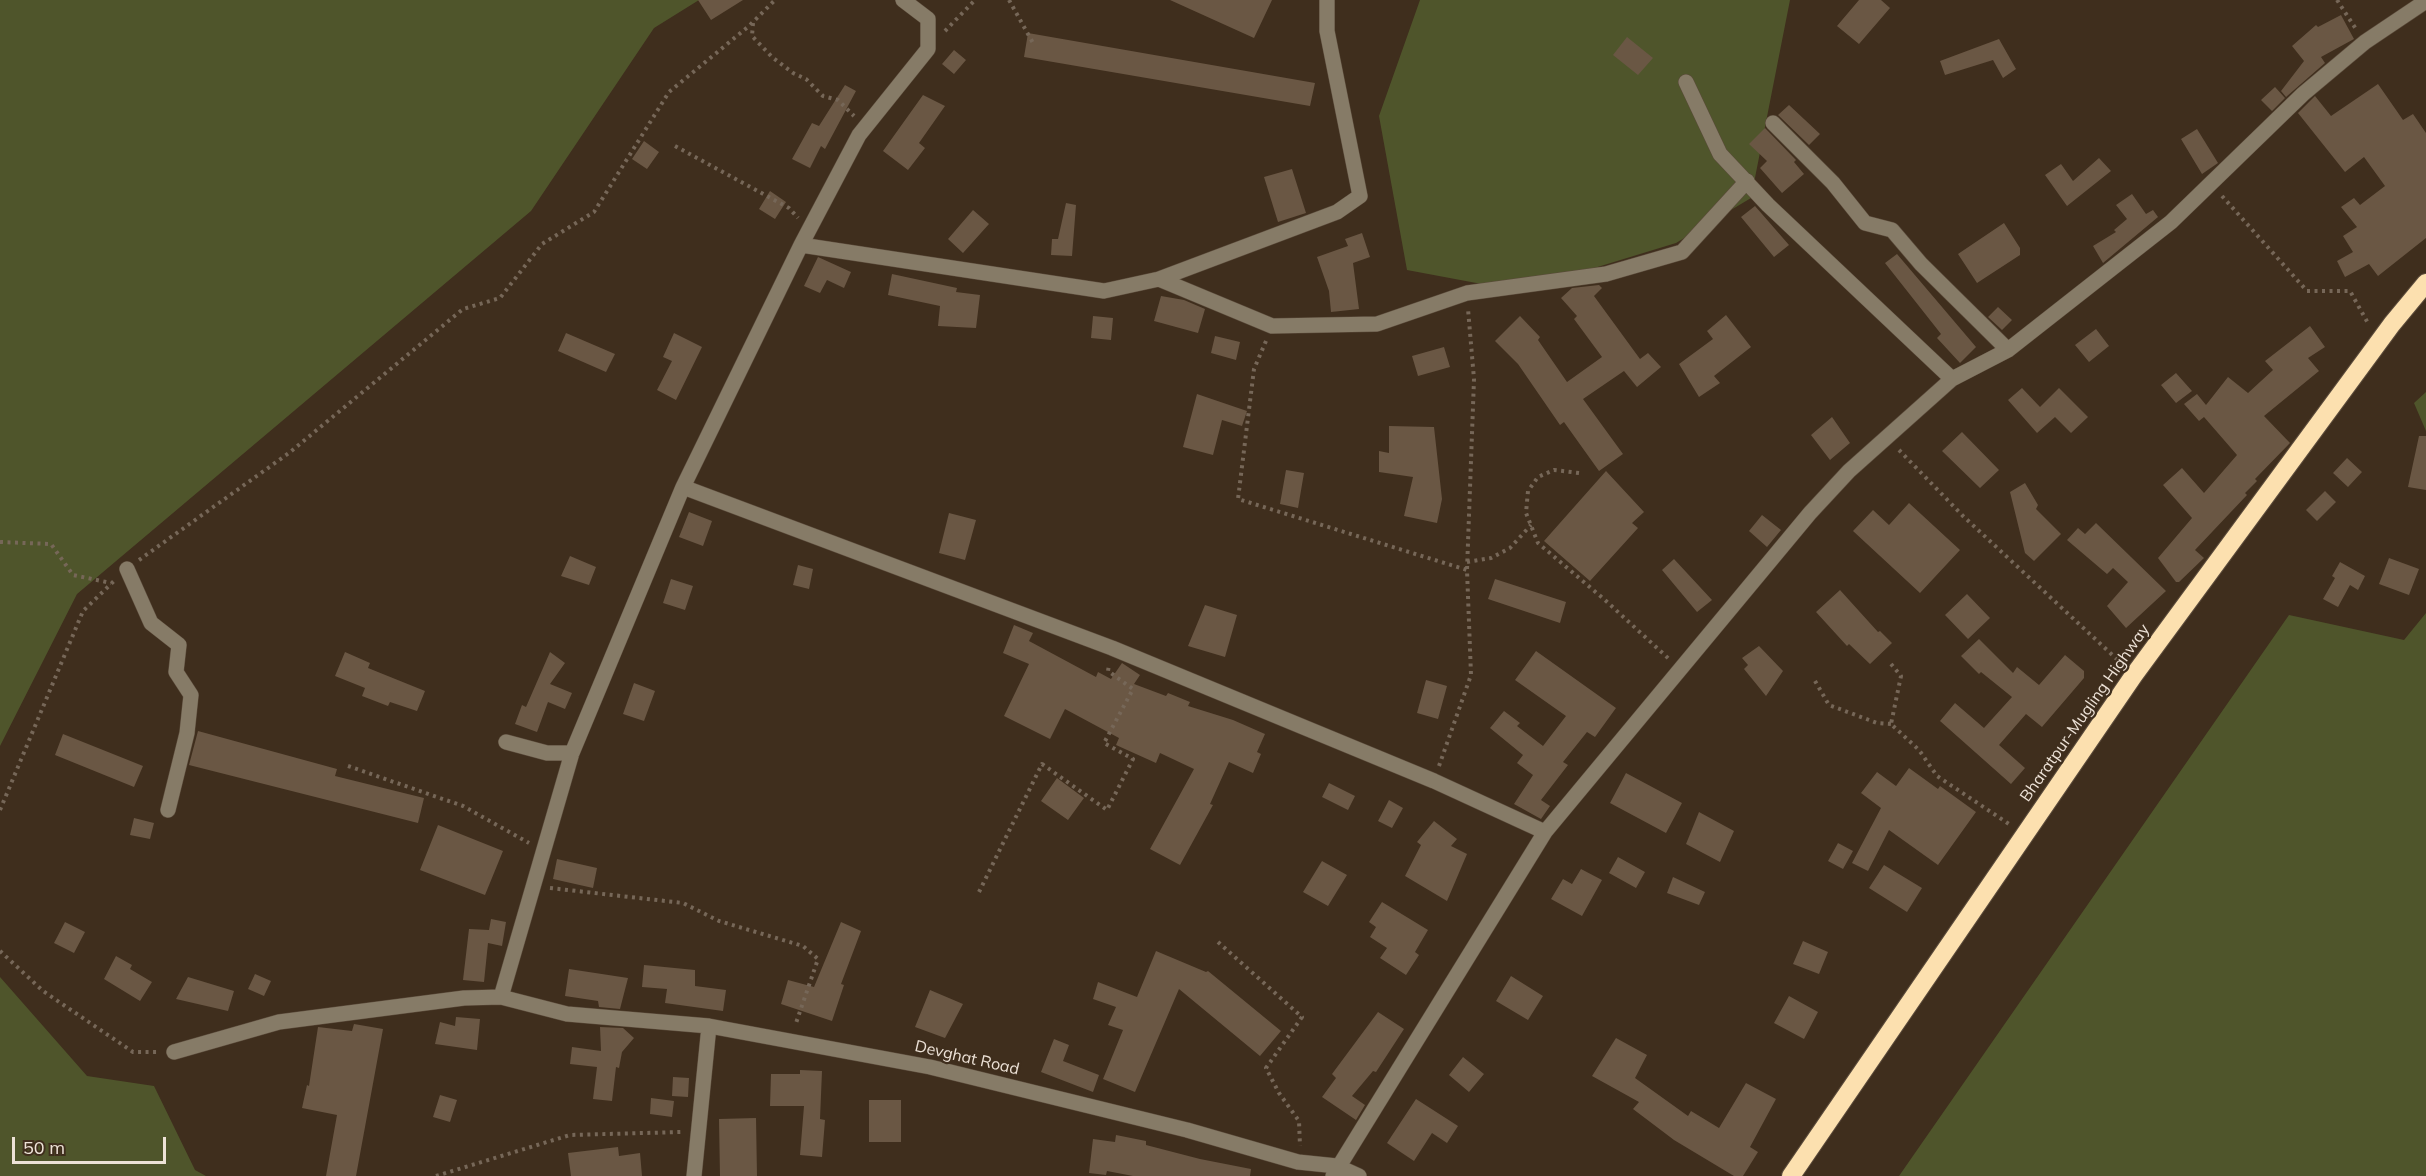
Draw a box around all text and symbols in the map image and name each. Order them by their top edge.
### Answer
street label: Bharatpur-Mugling Highway [2016,621,2154,805]
street label: Devghat Road [913,1037,1021,1079]
scale bar [15,1125,170,1163]
text: 50 m [23,1136,65,1159]

